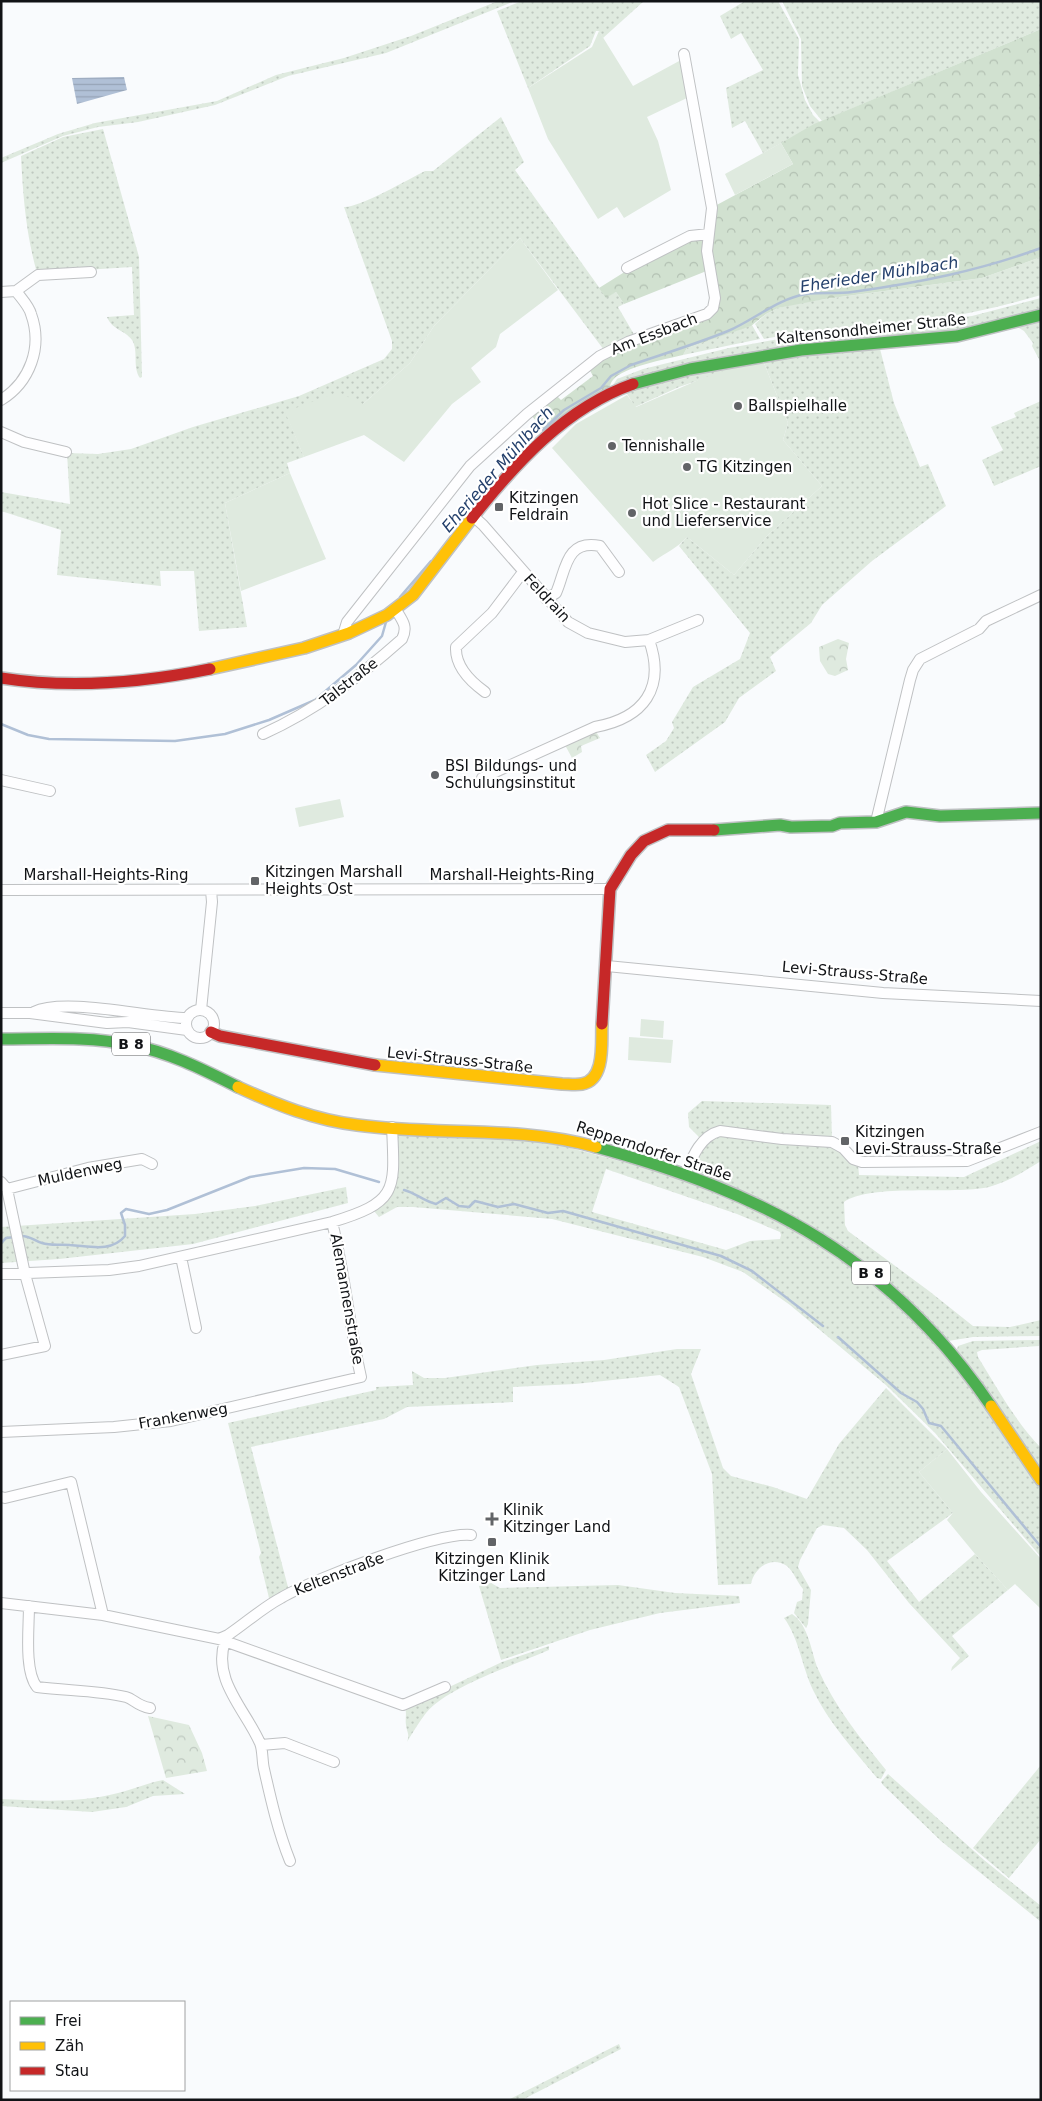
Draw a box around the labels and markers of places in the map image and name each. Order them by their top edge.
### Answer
place label: Ballspielhalle [748,397,847,415]
marker: Ballspielhalle [732,400,744,412]
place label: Tennishalle [621,437,705,455]
marker: Tennishalle [606,440,618,452]
place label: TG Kitzingen [696,458,792,476]
marker: TG Kitzingen [681,461,693,473]
place label: Kitzingen Feldrain [509,489,579,524]
place label: Hot Slice - Restaurant und Lieferservice [642,495,806,530]
marker: Kitzingen Feldrain [493,501,505,513]
marker: Hot Slice - Restaurant und Lieferservice [626,507,638,519]
place label: BSI Bildungs- und Schulungsinstitut [445,757,577,792]
marker: BSI Bildungs- und Schulungsinstitut [429,769,441,781]
place label: Kitzingen Marshall Heights Ost [265,863,403,898]
marker: Kitzingen Marshall Heights Ost [249,875,261,887]
place label: Kitzingen Levi-Strauss-Straße [855,1123,1002,1158]
marker: Kitzingen Levi-Strauss-Straße [839,1135,851,1147]
place label: Klinik Kitzinger Land [503,1501,611,1536]
marker: Klinik Kitzinger Land [485,1512,499,1526]
marker: Kitzingen Klinik Kitzinger Land [486,1536,498,1548]
place label: Kitzingen Klinik Kitzinger Land [435,1550,550,1585]

